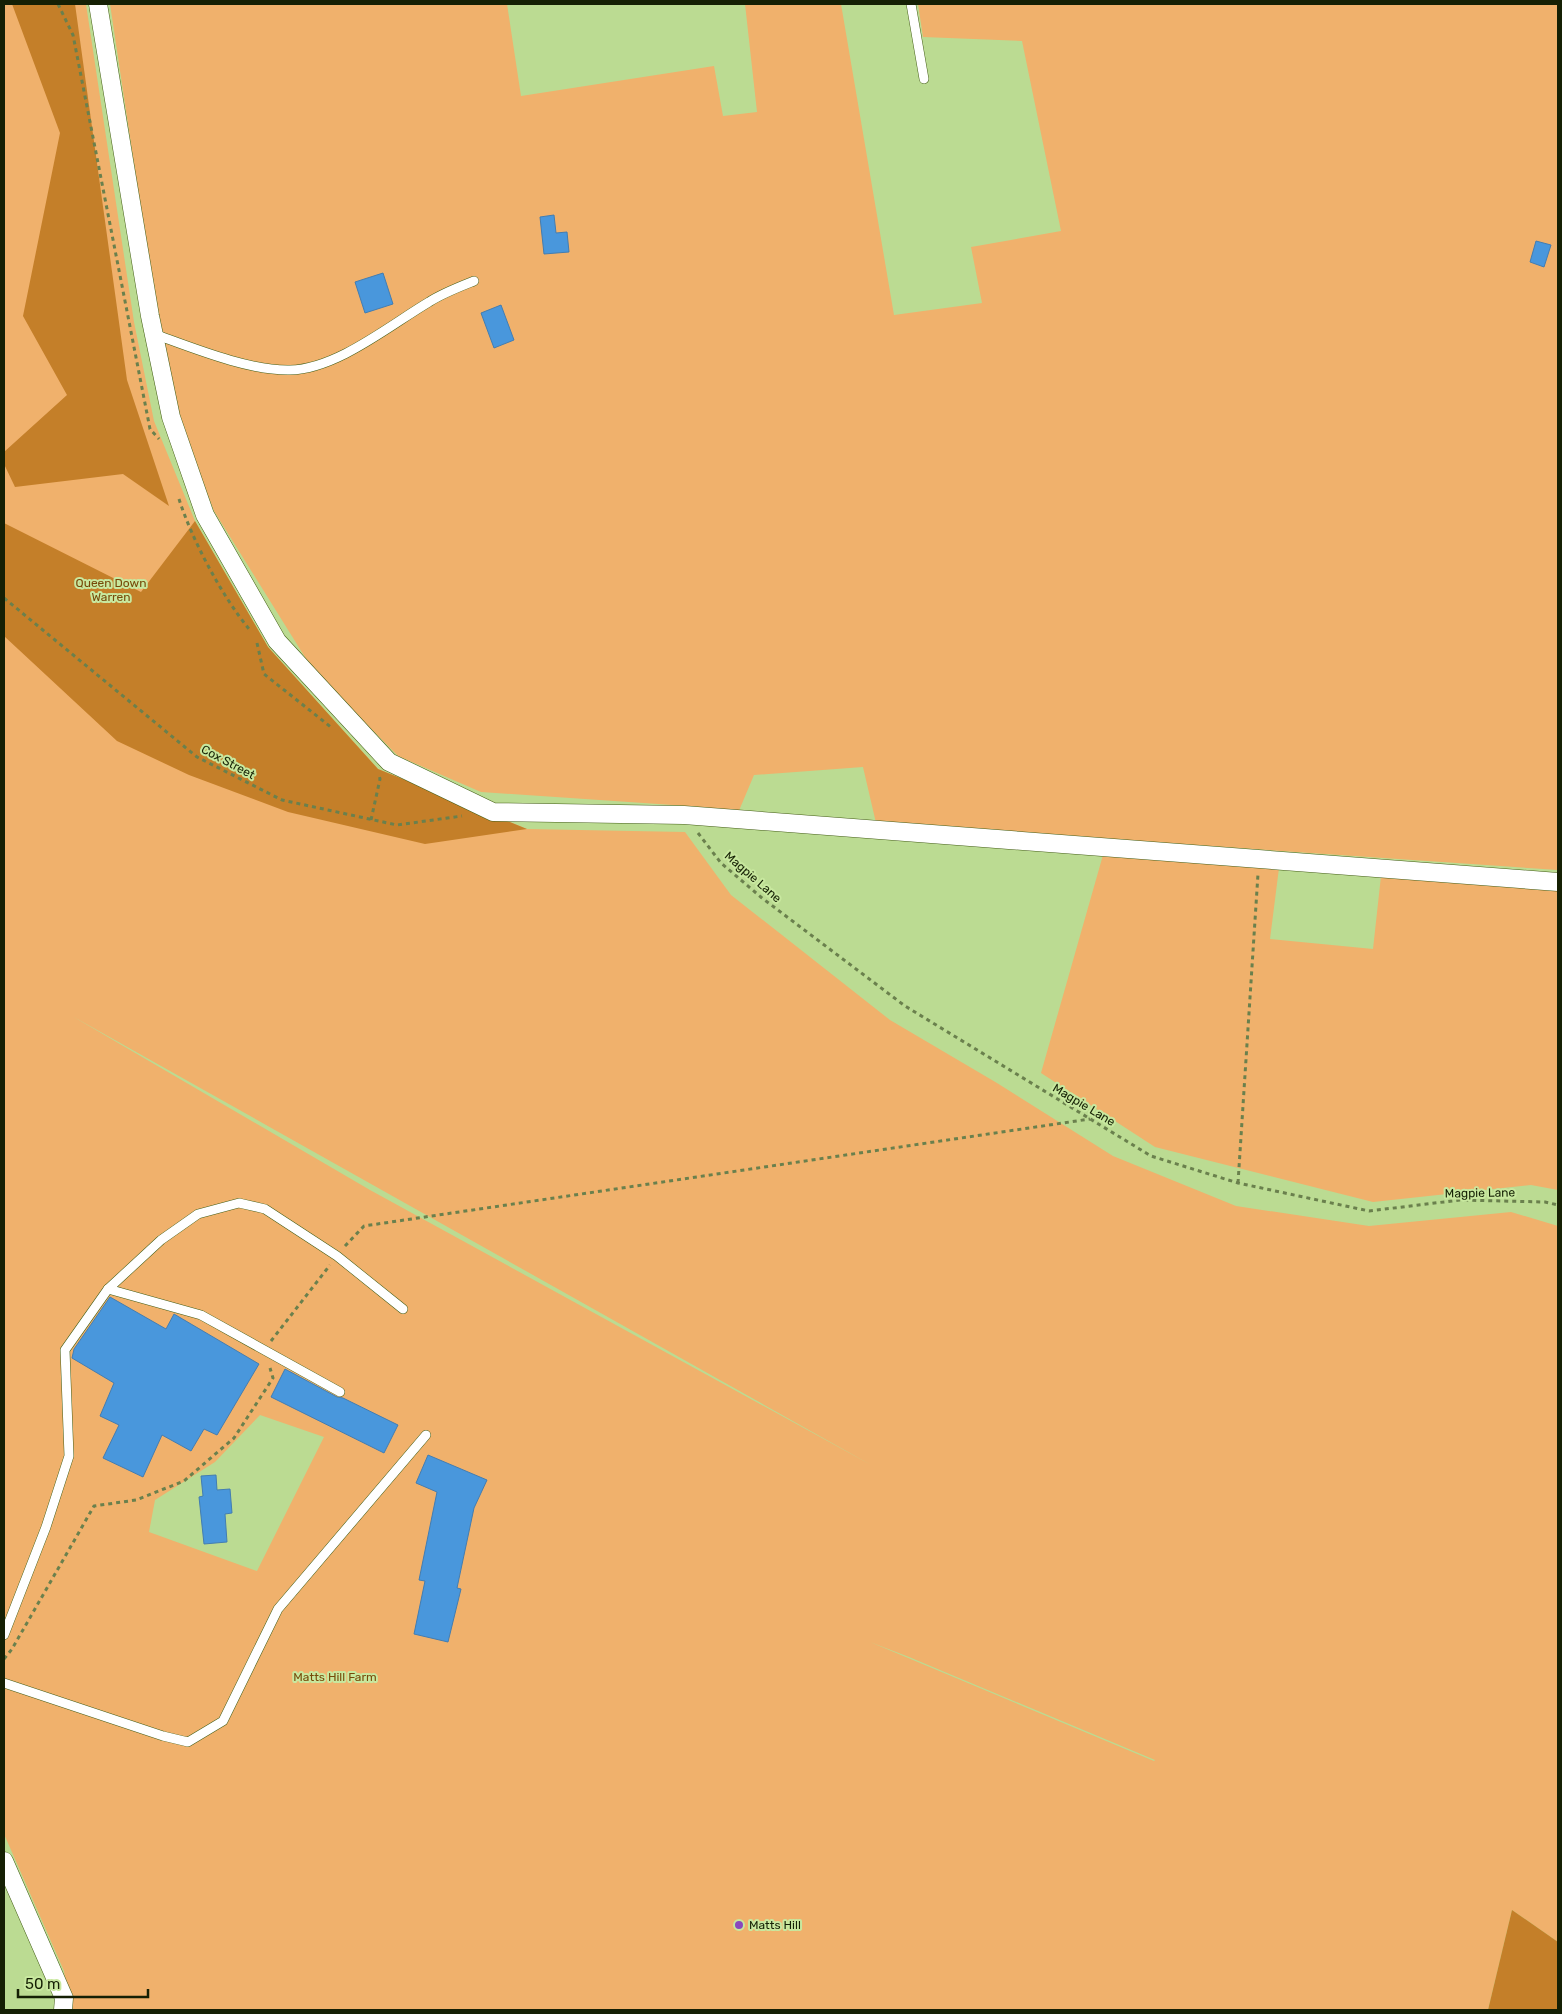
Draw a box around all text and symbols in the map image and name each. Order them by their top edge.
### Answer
park label: Queen Down Warren [76,576,146,604]
street label: Cox Street [199,742,258,782]
street label: Magpie Lane [722,849,784,906]
street label: Magpie Lane [1050,1081,1118,1129]
street label: Magpie Lane [1445,1185,1516,1201]
park label: Matts Hill Farm [293,1670,377,1684]
place label: Matts Hill [749,1918,801,1932]
marker: Matts Hill [733,1919,745,1931]
scale bar [18,1966,148,1998]
text: 50 m [25,1975,60,1993]

